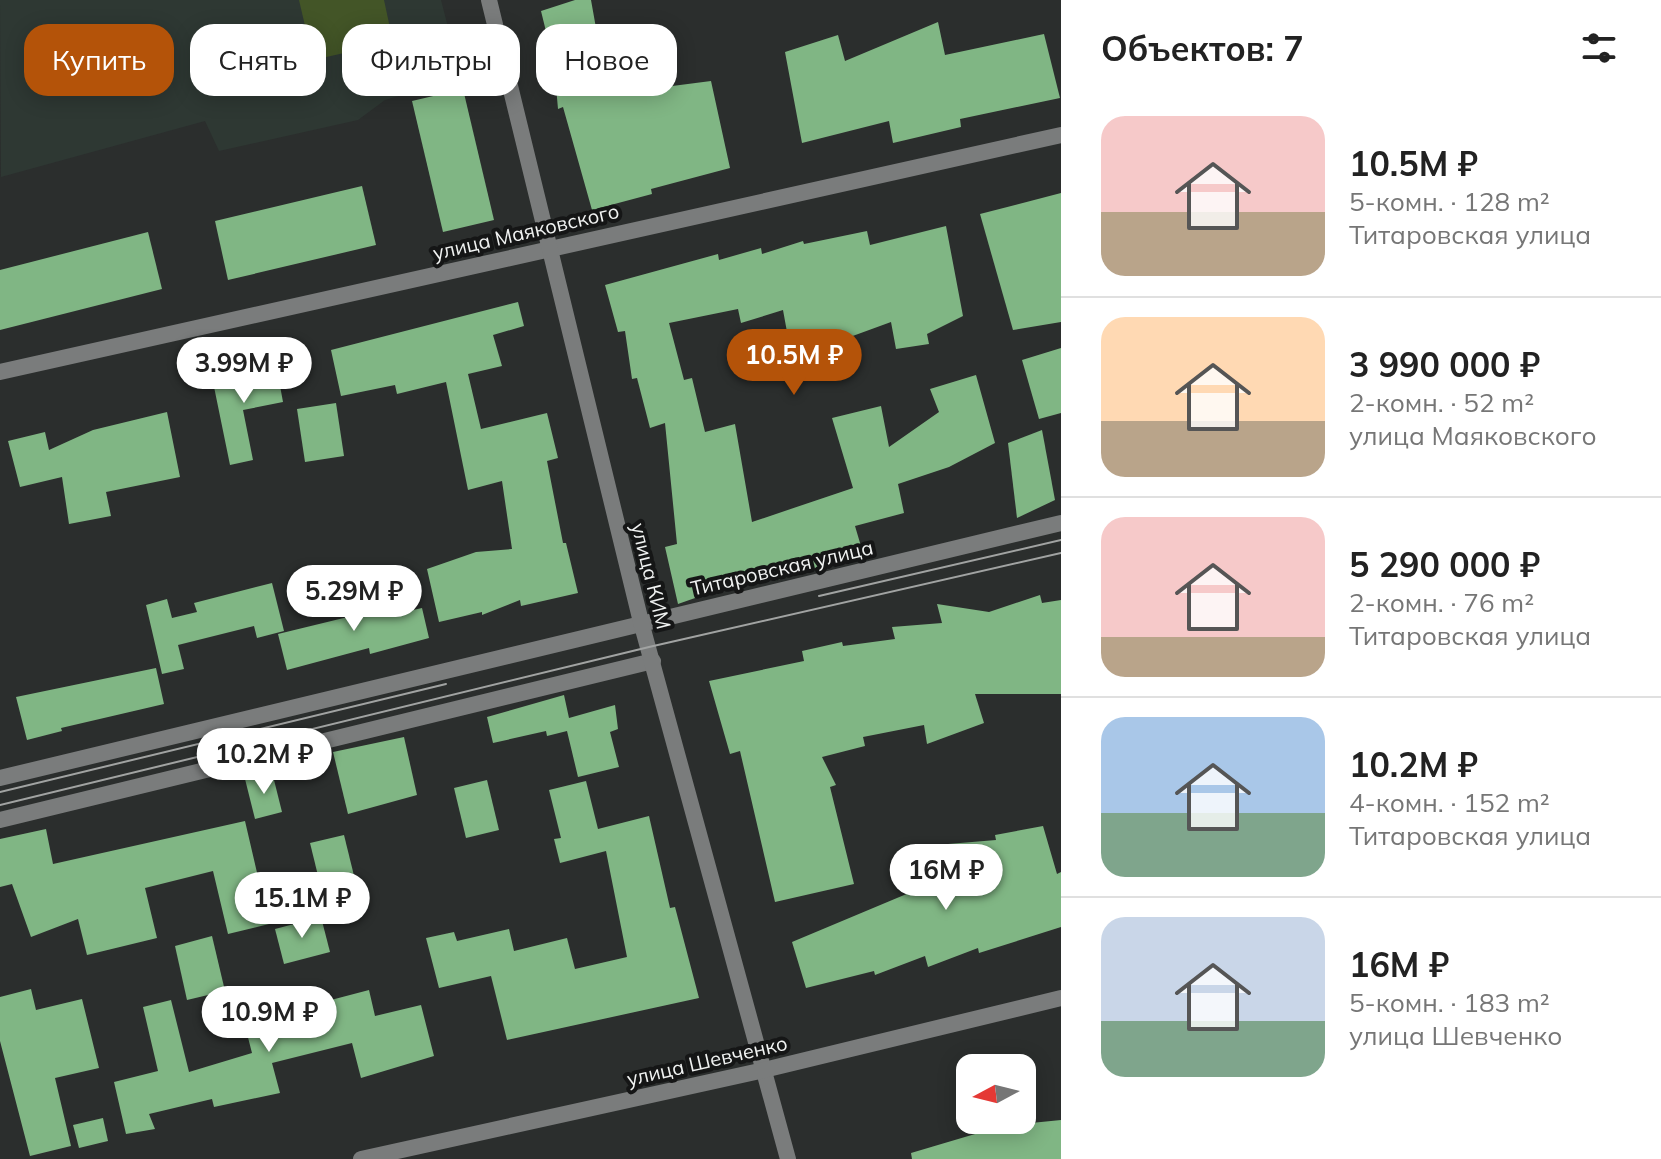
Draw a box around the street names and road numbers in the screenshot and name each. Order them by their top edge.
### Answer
street label: улица Маяковского [430,198,621,265]
street label: улица КИМ [626,520,677,632]
street label: Титаровская улица [688,534,875,601]
street label: улица Шевченко [624,1030,790,1091]

